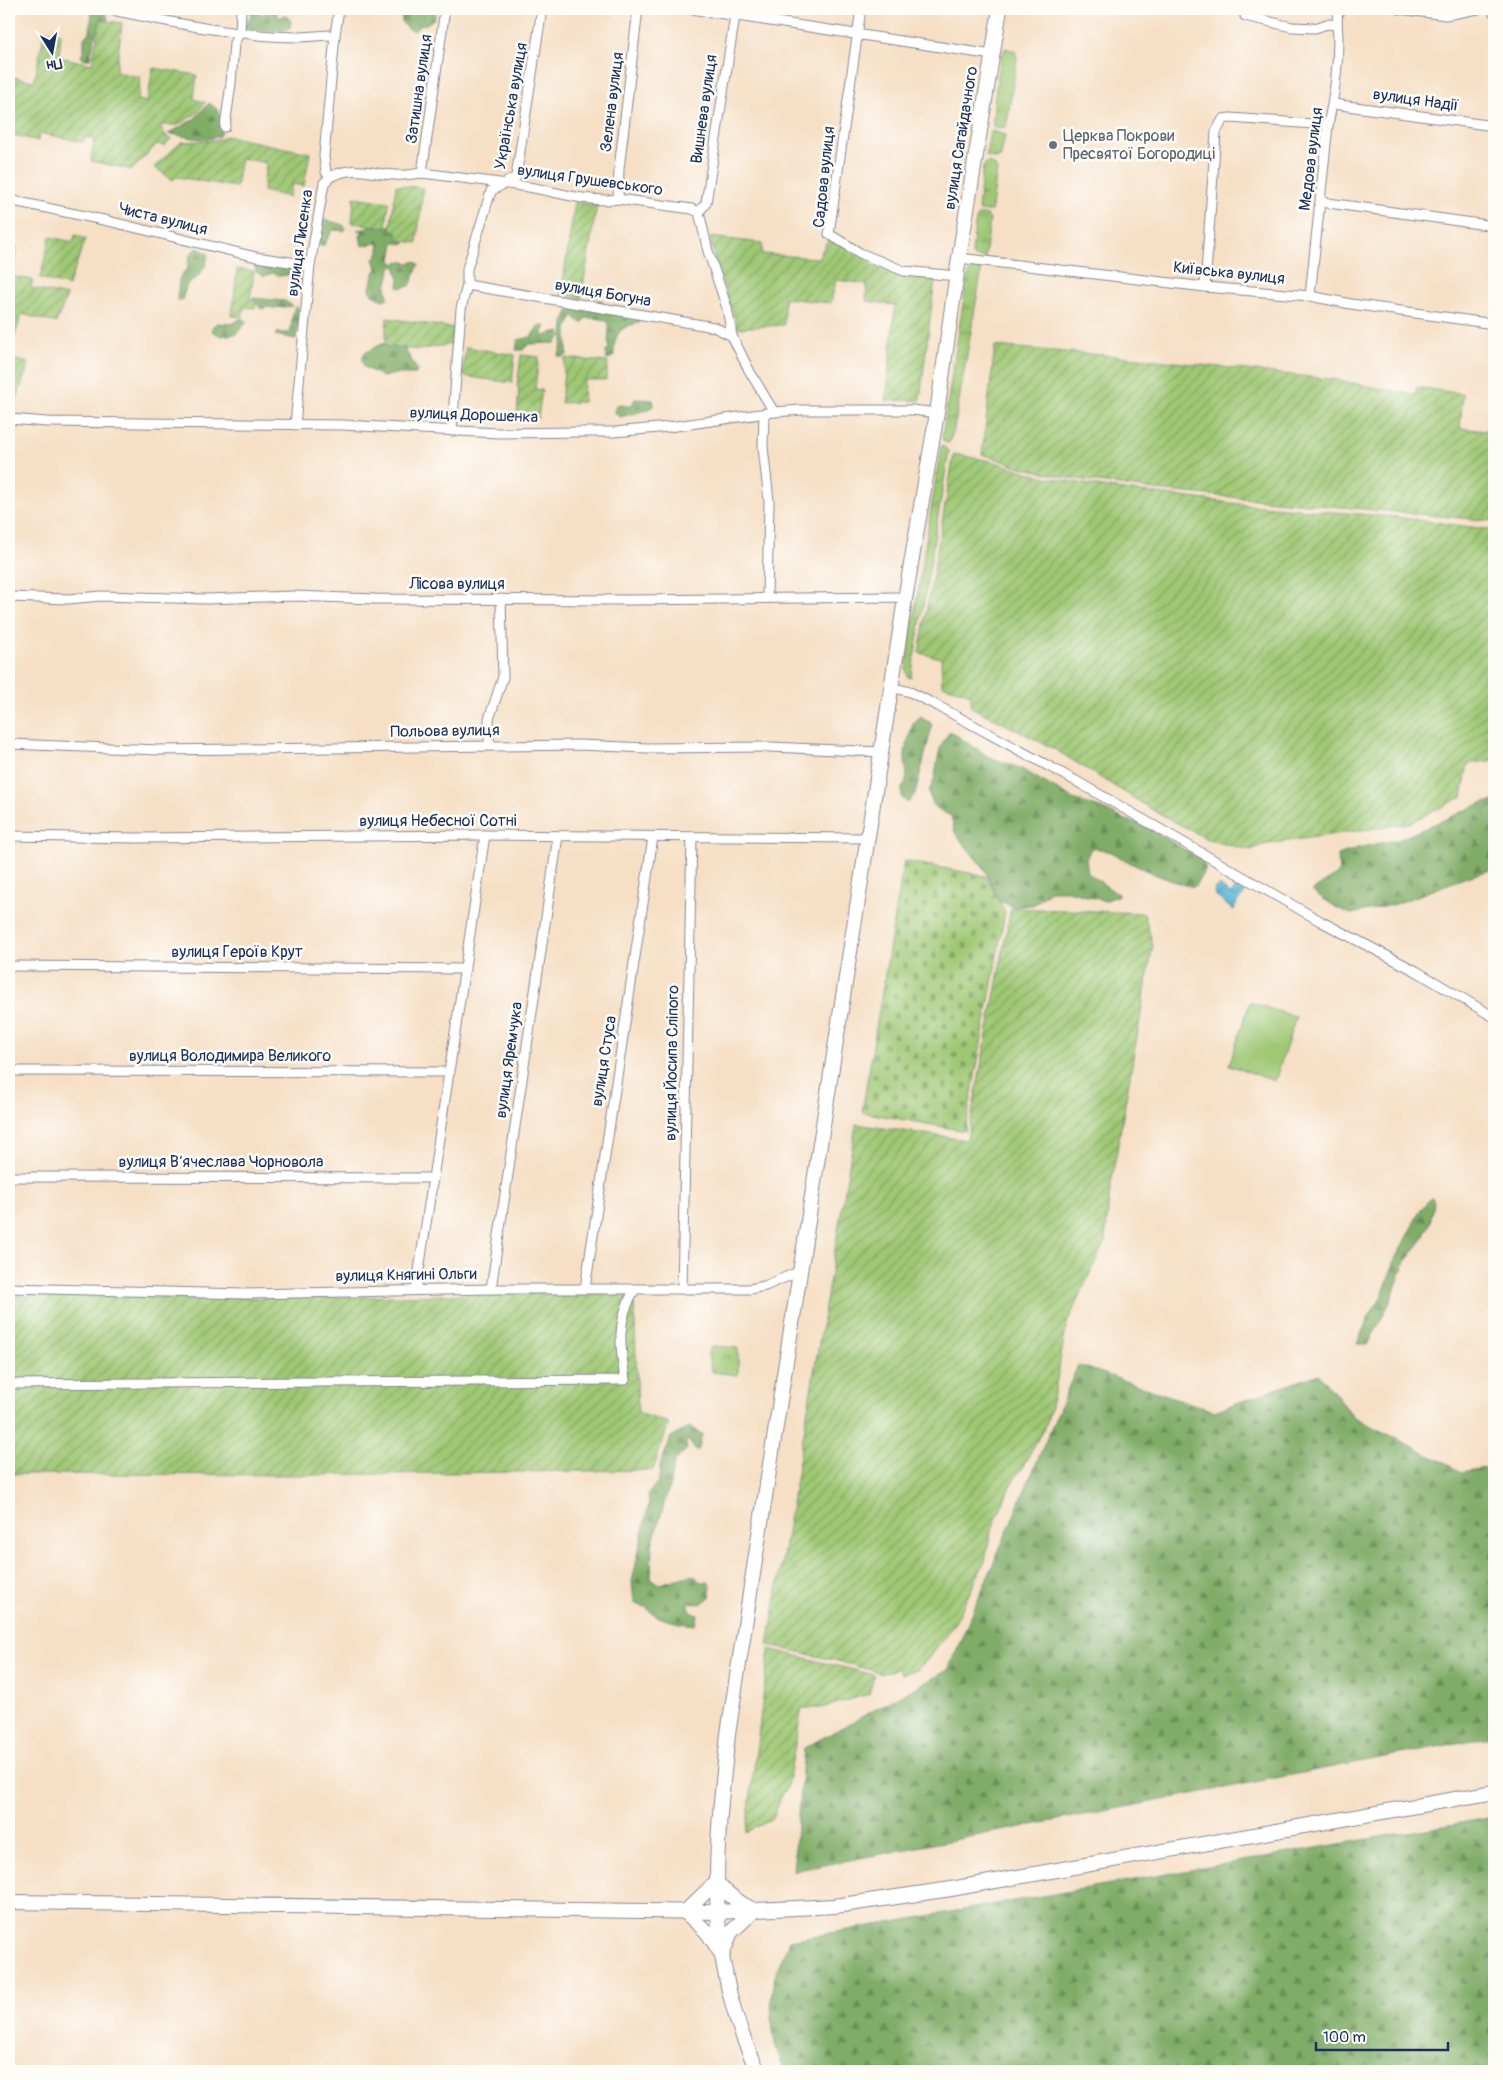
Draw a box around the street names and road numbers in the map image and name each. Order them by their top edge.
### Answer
street label: Затишна вулиця [401,33,437,145]
street label: Українська вулиця [490,41,532,171]
street label: Зелена вулиця [596,51,628,153]
street label: Вишнева вулиця [686,53,722,165]
street label: вулиця Сагайдачного [940,64,982,211]
street label: вулиця Надії [1372,84,1460,116]
street label: Медова вулиця [1295,106,1327,212]
street label: Садова вулиця [809,125,839,229]
street label: вулиця Грушевського [516,160,664,200]
street label: вулиця Лисенка [283,188,317,298]
street label: Чиста вулиця [116,198,210,240]
street label: Київська вулиця [1172,257,1286,289]
street label: вулиця Богуна [553,275,653,311]
street label: вулиця Дорошенка [409,403,539,427]
street label: Лісова вулиця [408,574,505,594]
street label: Польова вулиця [390,720,500,742]
street label: вулиця Небесної Сотні [359,811,517,831]
street label: вулиця Героїв Крут [171,942,303,962]
street label: вулиця Йосипа Сліпого [661,985,683,1141]
street label: вулиця Яремчука [491,1001,527,1119]
street label: вулиця Стуса [587,1014,621,1108]
street label: вулиця Володимира Великого [129,1046,331,1066]
street label: вулиця Вʼячеслава Чорновола [119,1152,323,1172]
street label: вулиця Княгині Ольги [335,1264,477,1286]

